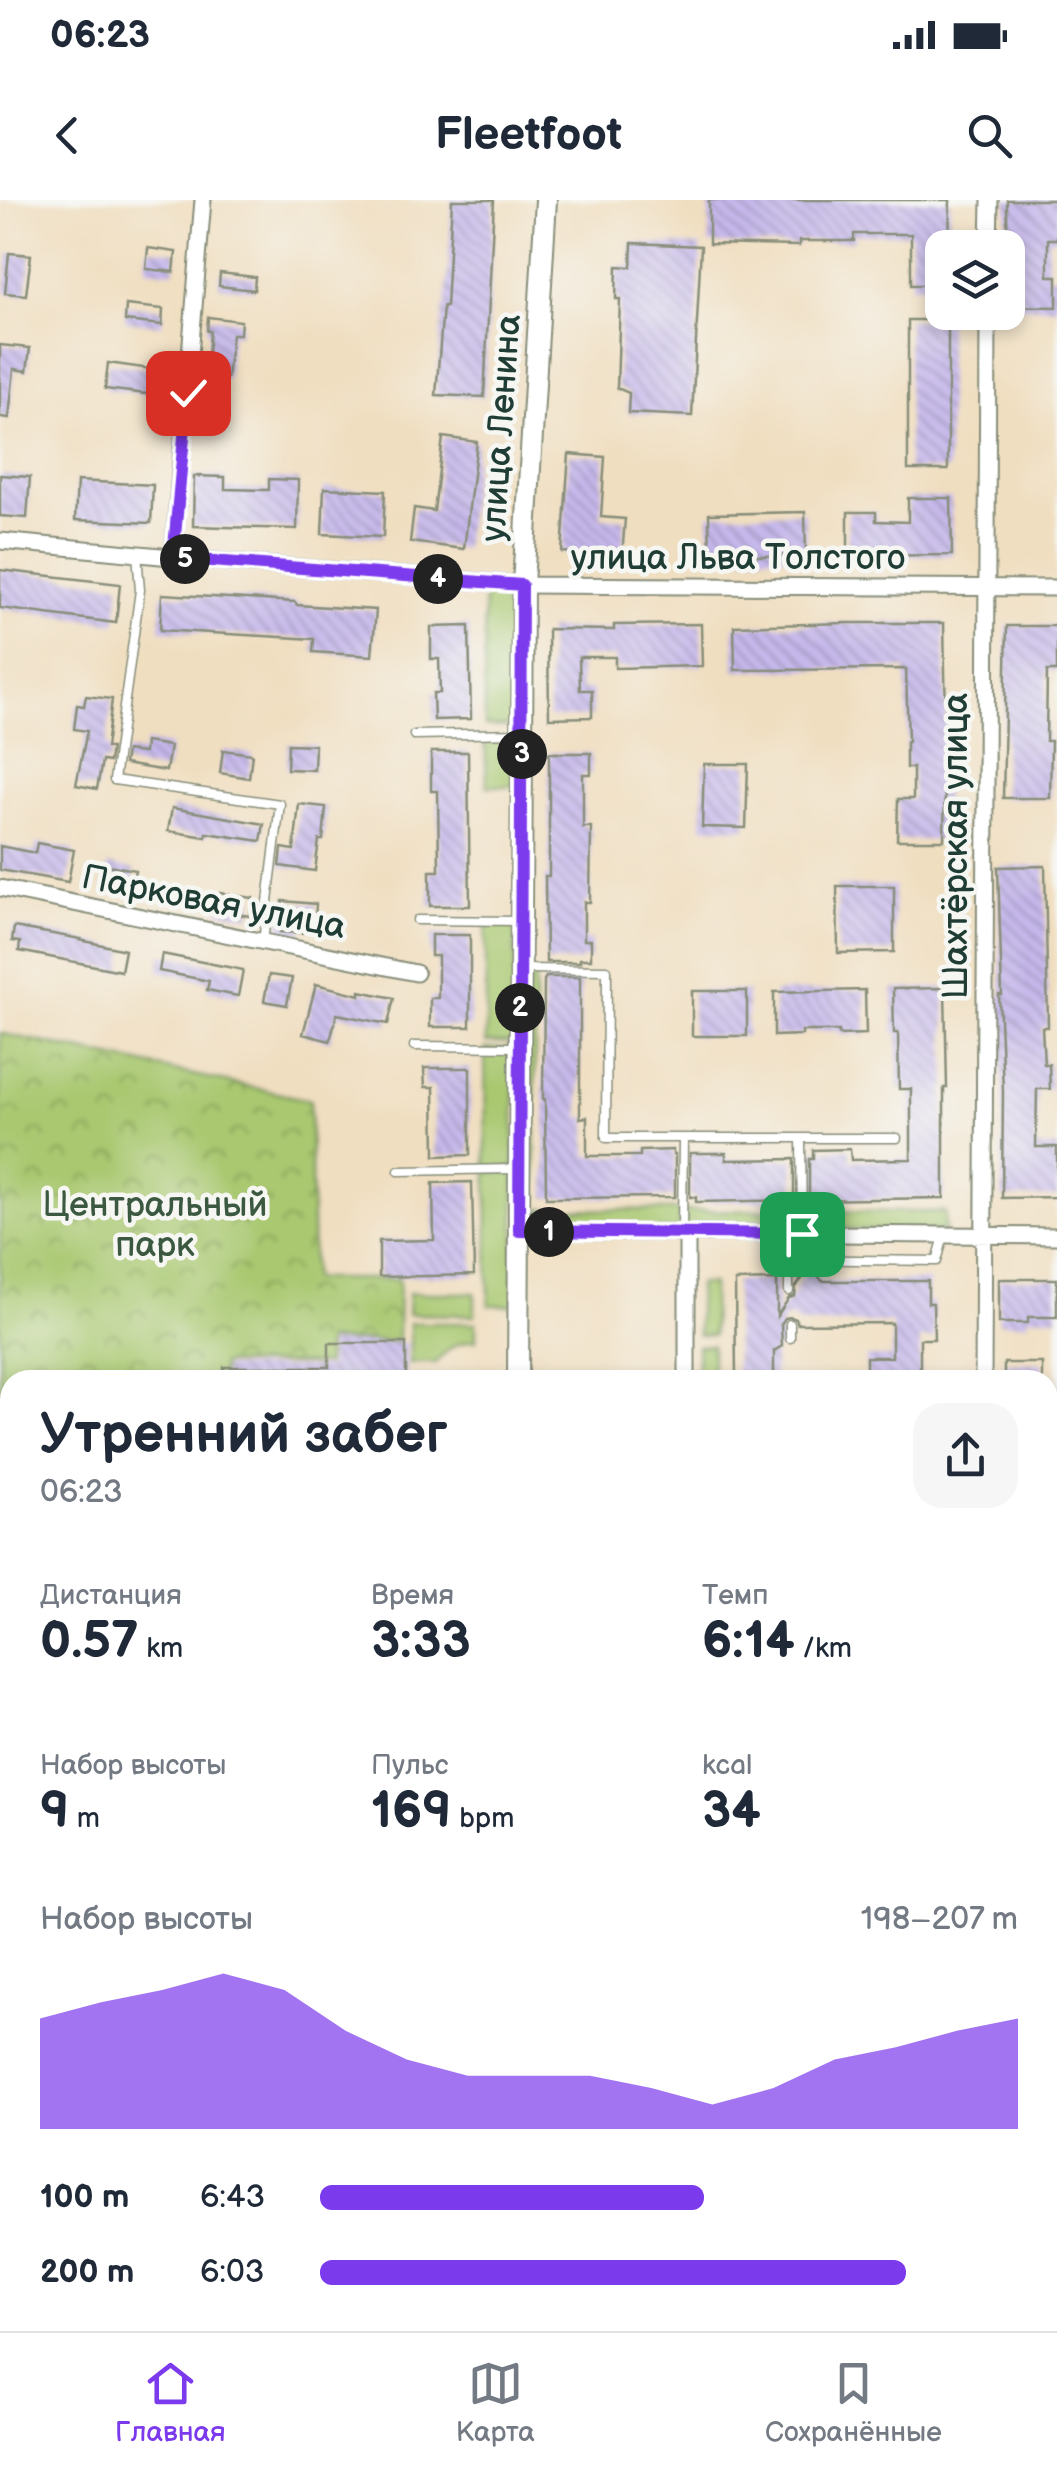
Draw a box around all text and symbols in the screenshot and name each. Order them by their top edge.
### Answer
text: 06:23 [50,13,150,58]
icon: back [40,108,95,163]
text: Fleetfoot [435,108,622,163]
icon: search [962,108,1017,163]
map controls [925,230,1025,330]
button: layers [925,230,1025,330]
street label: улица Ленина [472,313,531,543]
pin [146,351,231,436]
icon: check [161,366,216,421]
pin: 5 [160,534,210,584]
street label: улица Льва Толстого [571,537,905,580]
text: 5 [177,542,193,575]
pin: 4 [413,554,463,604]
text: 4 [430,562,446,595]
street label: Шахтёрская улица [935,692,978,999]
pin: 3 [497,729,547,779]
text: 3 [514,737,530,770]
street label: Парковая улица [78,856,349,949]
pin: 2 [495,983,545,1033]
text: 2 [512,991,528,1024]
park label: Центральный парк [43,1184,267,1267]
pin [760,1192,845,1277]
pin: 1 [524,1207,574,1257]
icon: arrive [775,1207,830,1262]
text: 1 [543,1215,555,1248]
text: Утренний забег [40,1402,448,1469]
button: share [913,1403,1018,1508]
text: 06:23 [40,1473,123,1512]
text: Дистанция [40,1579,182,1612]
text: Время [371,1579,454,1612]
text: Темп [702,1579,769,1612]
text: 0.57 [40,1612,139,1672]
text: 3:33 [371,1612,471,1672]
text: 6:14 [702,1612,795,1672]
text: km [139,1632,183,1665]
text: /km [795,1632,852,1665]
text: Набор высоты [40,1749,226,1782]
text: Пульс [371,1749,448,1782]
text: kcal [702,1749,752,1782]
text: 9 [40,1782,69,1842]
text: 169 [371,1782,452,1842]
text: 34 [702,1782,761,1842]
text: m [69,1802,100,1835]
text: bpm [452,1802,514,1835]
text: Набор высоты [40,1900,253,1939]
text: 198–207 m [861,1900,1018,1939]
text: 100 m [40,2178,129,2217]
text: 6:43 [200,2178,265,2217]
text: 200 m [40,2253,134,2292]
text: 6:03 [200,2253,265,2292]
tab: Главная [115,2356,226,2449]
tab: Карта [456,2356,535,2449]
tab: Сохранённые [765,2356,942,2449]

